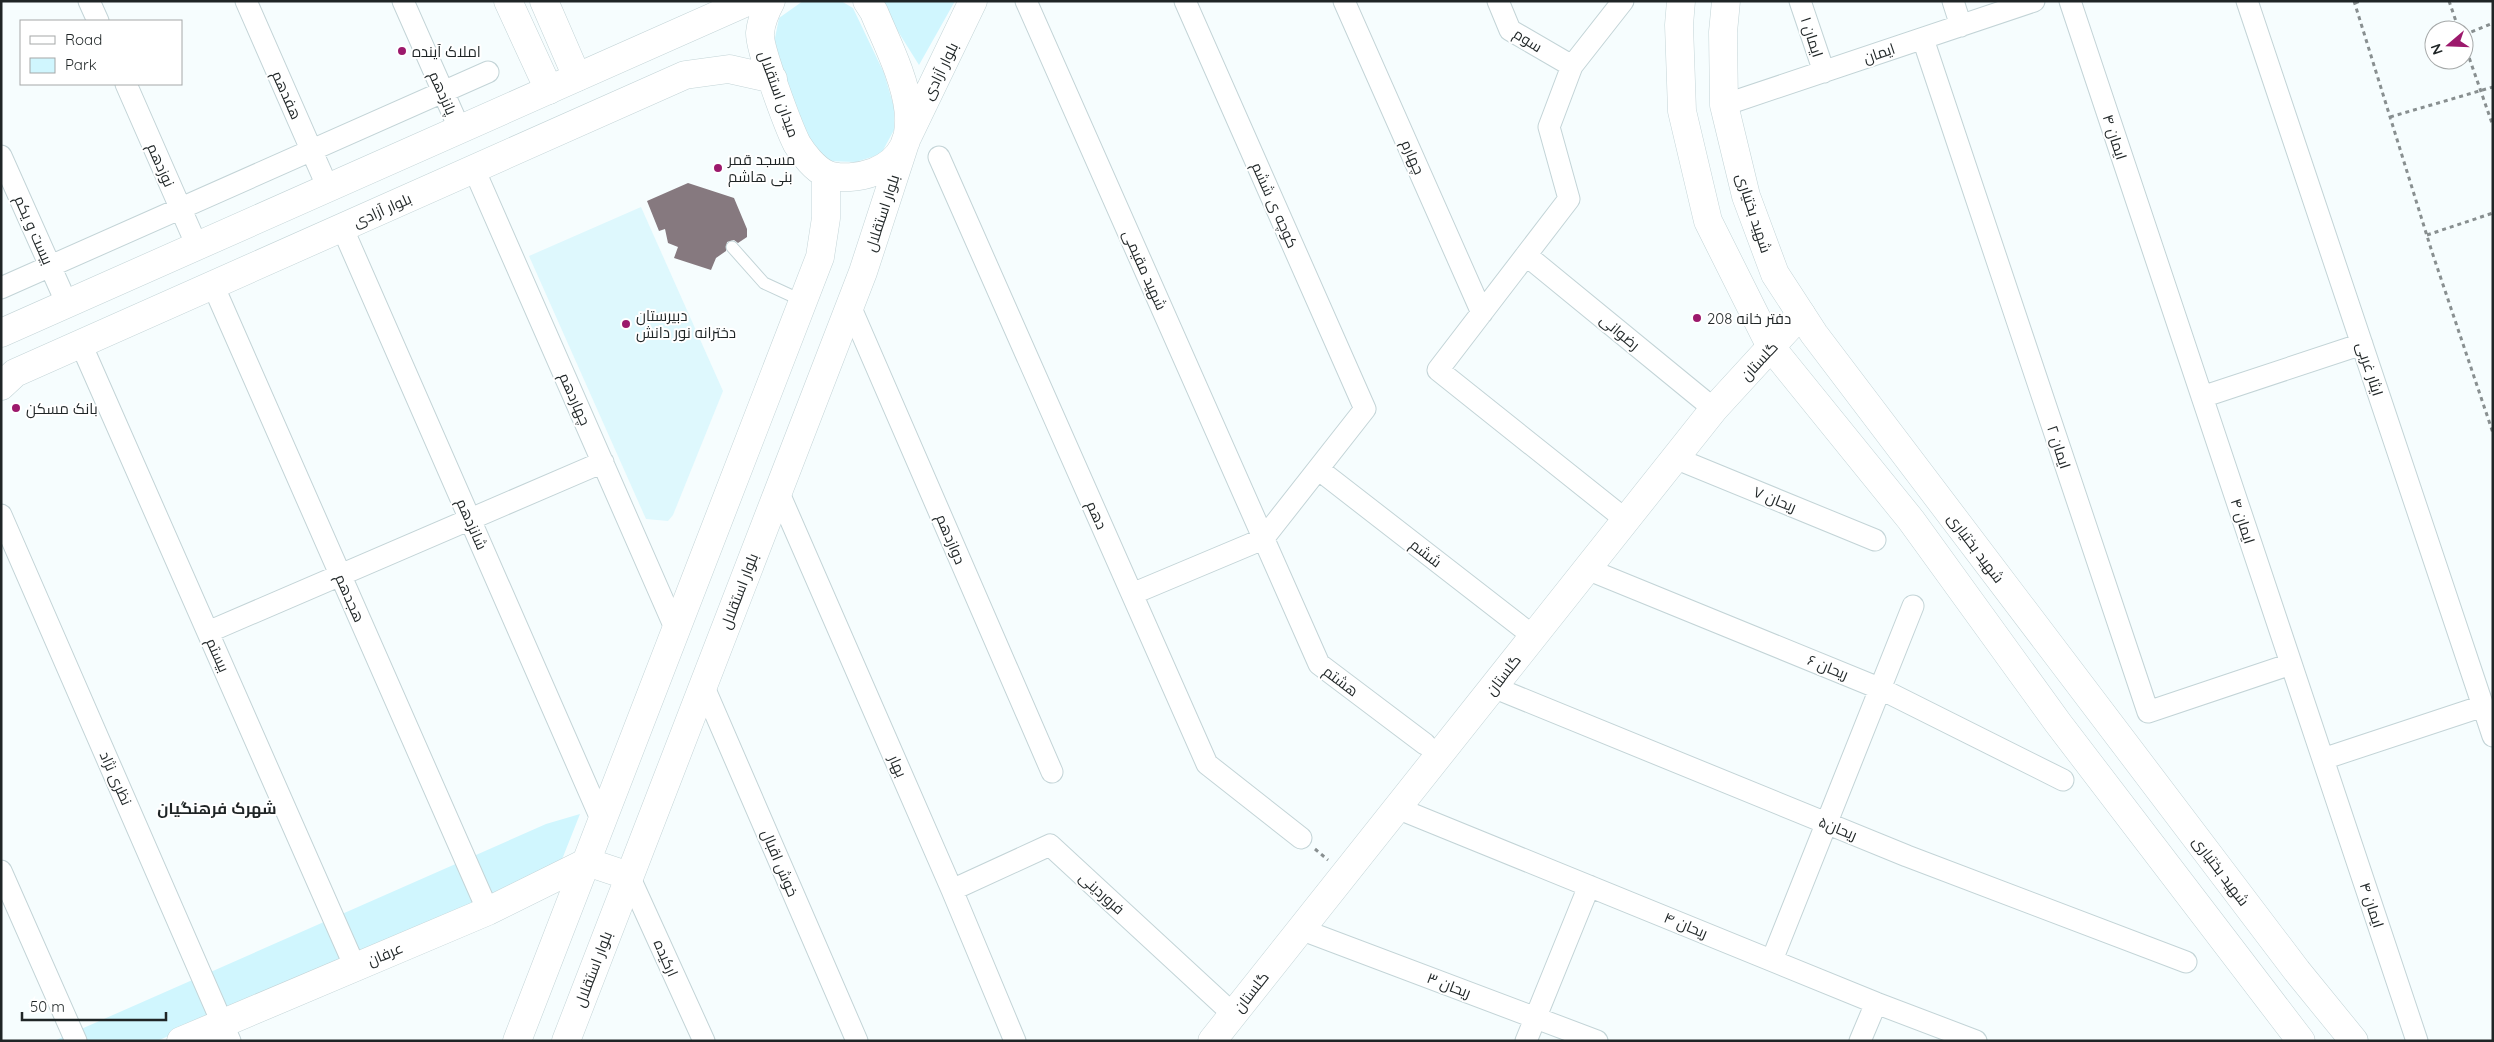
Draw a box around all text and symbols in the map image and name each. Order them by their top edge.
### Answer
street label: ایمان ۱ [1796,14,1827,60]
legend [20,20,182,85]
north arrow [2424,20,2474,70]
street label: سوم [1510,24,1546,57]
text: Road [65,30,102,49]
street label: بلوار آزادی [918,39,963,103]
street label: ایمان [1860,39,1898,68]
text: N [2427,41,2447,57]
place label: املاک آینده [412,42,481,61]
marker: املاک آینده [396,45,408,57]
street label: میدان استقلال [754,48,803,140]
text: Park [65,55,97,74]
street label: هفدهم [267,68,306,123]
street label: پانزدهم [424,68,461,118]
street label: ایمان ۴ [2098,112,2131,162]
street label: چهارم [1396,137,1429,178]
street label: نوزدهم [142,140,179,190]
place label: مسجد قمر بنی هاشم [727,150,795,187]
street label: کوچه ی ششم [1247,159,1302,251]
marker: مسجد قمر بنی هاشم [712,162,724,174]
street label: شهید بختیاری [1731,171,1776,255]
street label: بلوار استقلال [861,172,903,254]
street label: بلوار آزادی [350,189,415,232]
street label: بیست و یکم [9,192,58,268]
street label: شهید مقیمی [1118,227,1171,313]
place label: دبیرستان دخترانه نور دانش [636,306,736,343]
place label: دفتر خانه 208 [1707,309,1791,328]
street label: رضوانی [1596,310,1644,355]
marker: دفتر خانه 208 [1691,312,1703,324]
marker: دبیرستان دخترانه نور دانش [620,318,632,330]
street label: گلستان [1736,338,1783,385]
street label: ایثار غربی [2351,340,2388,399]
street label: چهاردهم [554,370,595,429]
place label: بانک مسکن [26,399,98,419]
marker: بانک مسکن [10,402,22,414]
street label: ایمان ۲ [2042,423,2075,471]
street label: ریحان ۷ [1750,482,1799,517]
street label: شانزدهم [451,495,492,553]
street label: ایمان ۴ [2226,496,2259,546]
street label: دهم [1081,498,1112,533]
street label: شهید بختیاری [1943,509,2008,587]
street label: دوازدهم [931,511,970,567]
street label: ششم [1406,535,1446,572]
street label: بلوار استقلال [716,550,762,632]
street label: هجدهم [330,571,369,625]
street label: بیستم [201,635,234,676]
street label: ریحان ۶ [1804,650,1851,685]
street label: گلستان [1481,651,1526,700]
street label: هشتم [1319,662,1362,701]
street label: نظری نژاد [95,748,136,808]
street label: بهار [883,751,911,780]
district label: شهرک فرهنگیان [157,798,277,818]
street label: ریحان۵ [1816,812,1860,845]
street label: خوش اقبال [756,827,803,900]
street label: شهید بختیاری [2188,832,2253,910]
street label: فروردینی [1075,868,1129,919]
street label: ایمان ۴ [2355,880,2388,930]
street label: ریحان ۴ [1661,908,1711,943]
street label: بلوار استقلال [570,928,616,1010]
street label: ارکیده [649,937,683,979]
street label: عرفان [364,938,406,971]
street label: گلستان [1229,968,1274,1017]
street label: ریحان ۳ [1424,968,1474,1003]
scale bar [22,990,166,1022]
text: 50 m [30,997,65,1016]

